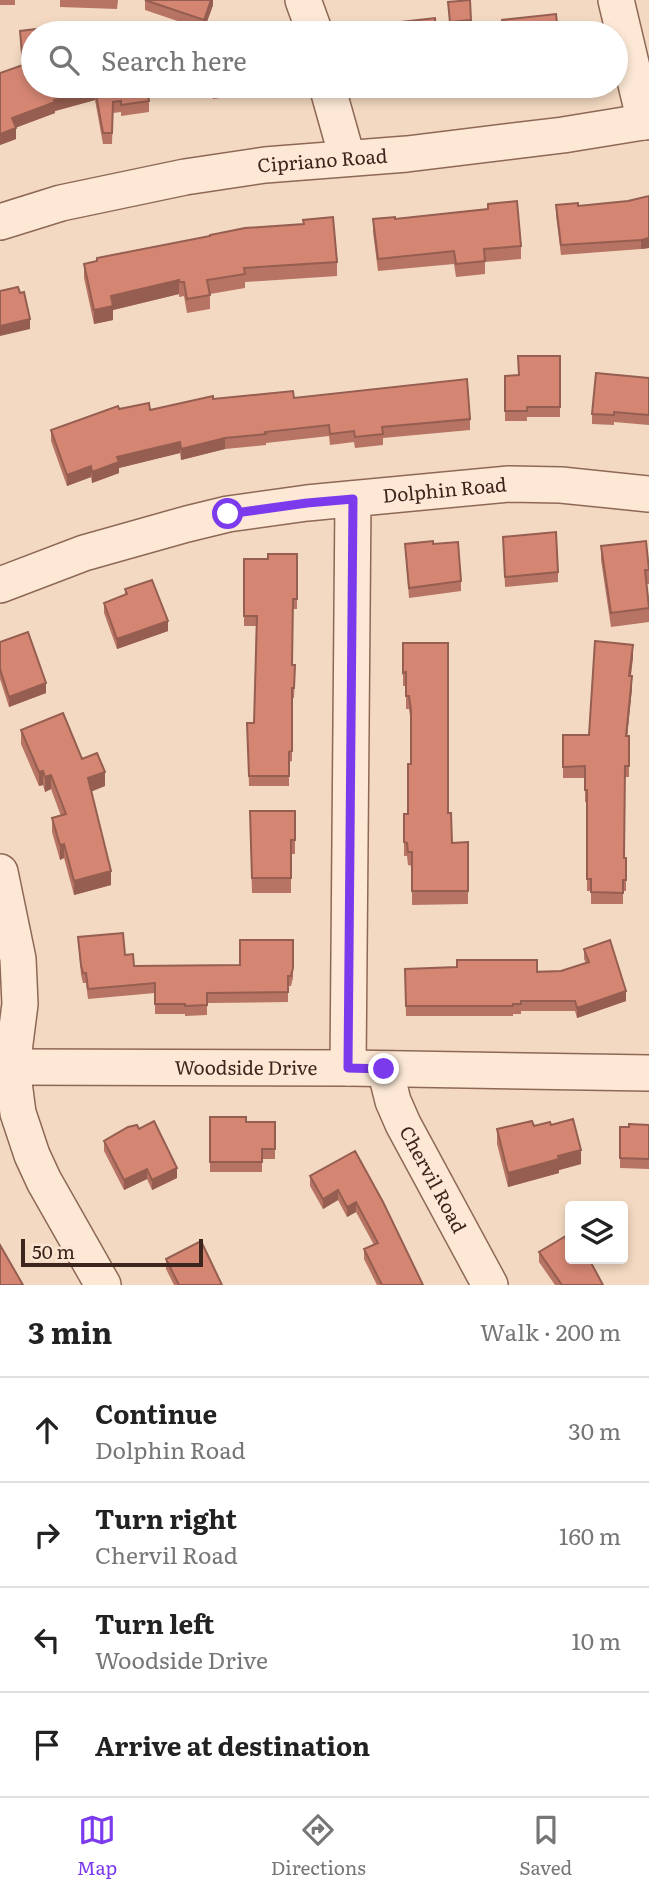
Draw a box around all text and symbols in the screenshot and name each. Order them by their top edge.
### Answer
search box [21,21,628,98]
text: Search here [101,40,247,79]
icon: search [45,41,83,79]
street label: Cipriano Road [255,141,389,179]
street label: Dolphin Road [381,469,508,509]
route start [212,498,243,529]
street label: Woodside Drive [174,1052,318,1081]
route end [368,1053,399,1084]
street label: Chervil Road [393,1120,474,1238]
map controls [565,1201,628,1264]
button: layers [565,1201,628,1264]
scale bar [21,1236,203,1268]
text: 50 m [32,1237,75,1265]
text: 3 min [28,1309,112,1353]
text: Walk · 200 m [480,1314,621,1348]
text: Continue [95,1393,217,1432]
icon: ahead [28,1411,66,1449]
text: 30 m [568,1413,621,1447]
text: Dolphin Road [95,1432,246,1466]
text: Turn right [95,1498,237,1537]
icon: right [28,1516,66,1554]
text: 160 m [559,1518,621,1552]
text: Chervil Road [95,1537,238,1571]
text: Turn left [95,1603,214,1642]
icon: left [28,1621,66,1659]
text: 10 m [571,1623,621,1657]
text: Woodside Drive [95,1642,268,1676]
text: Arrive at destination [95,1725,370,1764]
icon: arrive [28,1726,66,1764]
tab: Map [77,1811,117,1881]
tab: Directions [271,1811,366,1881]
tab: Saved [519,1811,572,1881]

